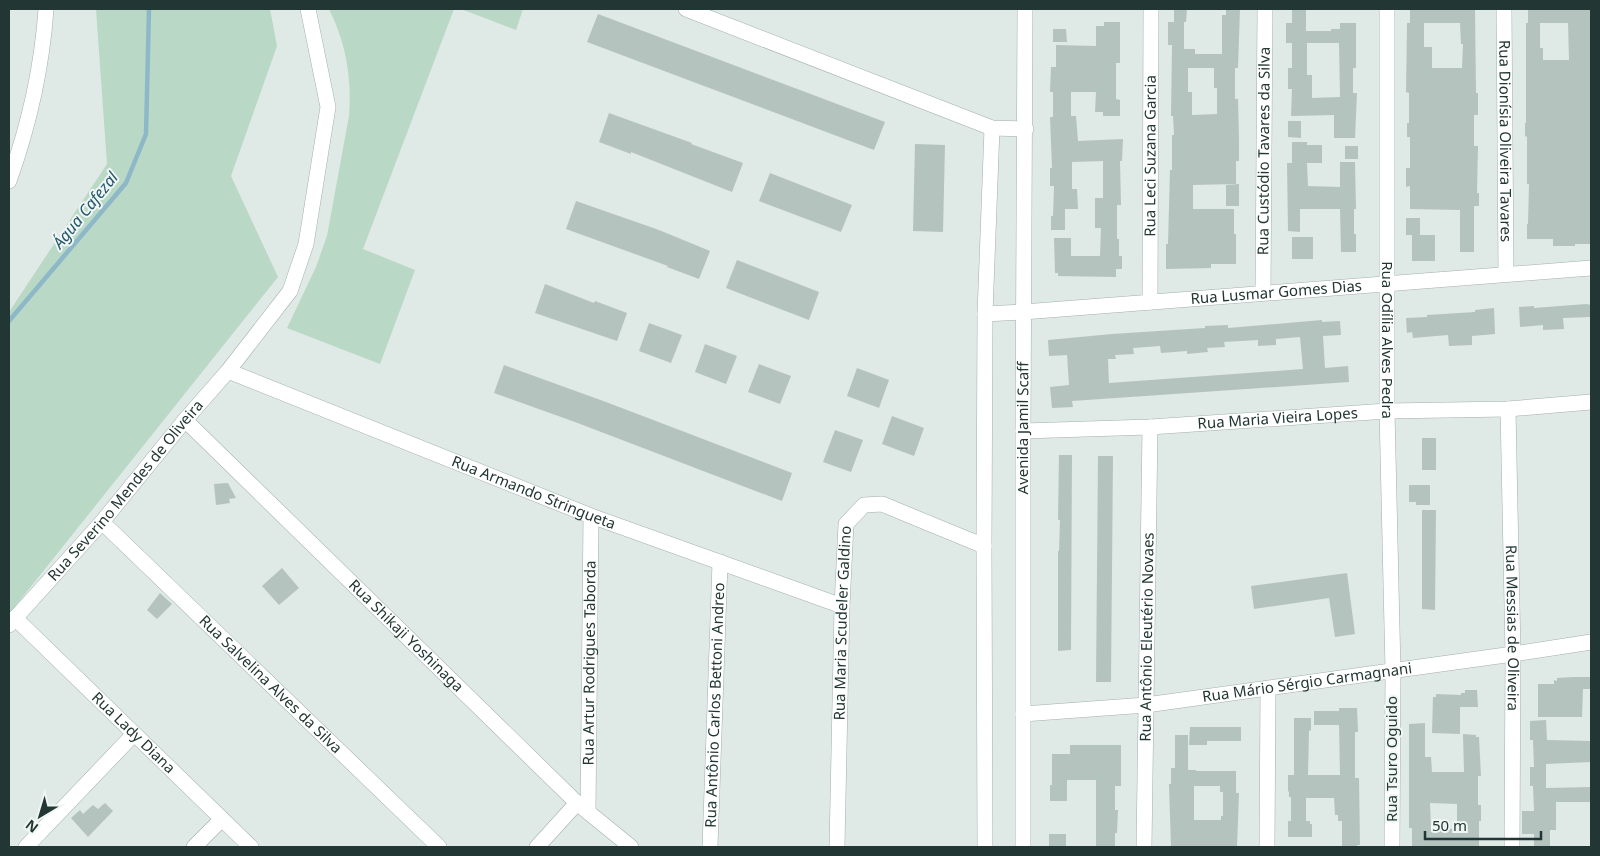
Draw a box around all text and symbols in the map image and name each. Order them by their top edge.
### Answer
street label: Rua Dionísia Oliveira Tavares [1495,40,1517,242]
street label: Rua Custódio Tavares da Silva [1252,47,1274,255]
street label: Rua Leci Suzana Garcia [1139,75,1160,237]
water label: Água Cafezal [47,166,123,254]
street label: Rua Odília Alves Pedra [1378,261,1398,419]
street label: Rua Lusmar Gomes Dias [1190,275,1363,308]
street label: Avenida Jamil Scaff [1012,361,1032,494]
street label: Rua Severino Mendes de Oliveira [43,395,207,585]
street label: Rua Maria Vieira Lopes [1197,402,1358,433]
street label: Rua Armando Stringueta [449,450,619,533]
street label: Rua Maria Scudeler Galdino [829,525,855,721]
street label: Rua Antônio Eleutério Novaes [1135,532,1157,742]
street label: Rua Messias de Oliveira [1502,545,1524,711]
street label: Rua Artur Rodrigues Taborda [577,560,600,765]
street label: Rua Shikaji Yoshinaga [345,575,468,696]
street label: Rua Antônio Carlos Bettoni Andreo [700,582,728,828]
street label: Rua Salvelina Alves da Silva [195,610,347,757]
street label: Rua Mário Sérgio Carmagnani [1201,657,1413,706]
street label: Rua Lady Diana [88,687,180,777]
street label: Rua Tsuro Oguido [1381,696,1401,822]
north arrow [15,791,65,841]
scale bar [1425,808,1541,840]
text: 50 m [1432,815,1467,835]
text: N [21,816,42,838]

